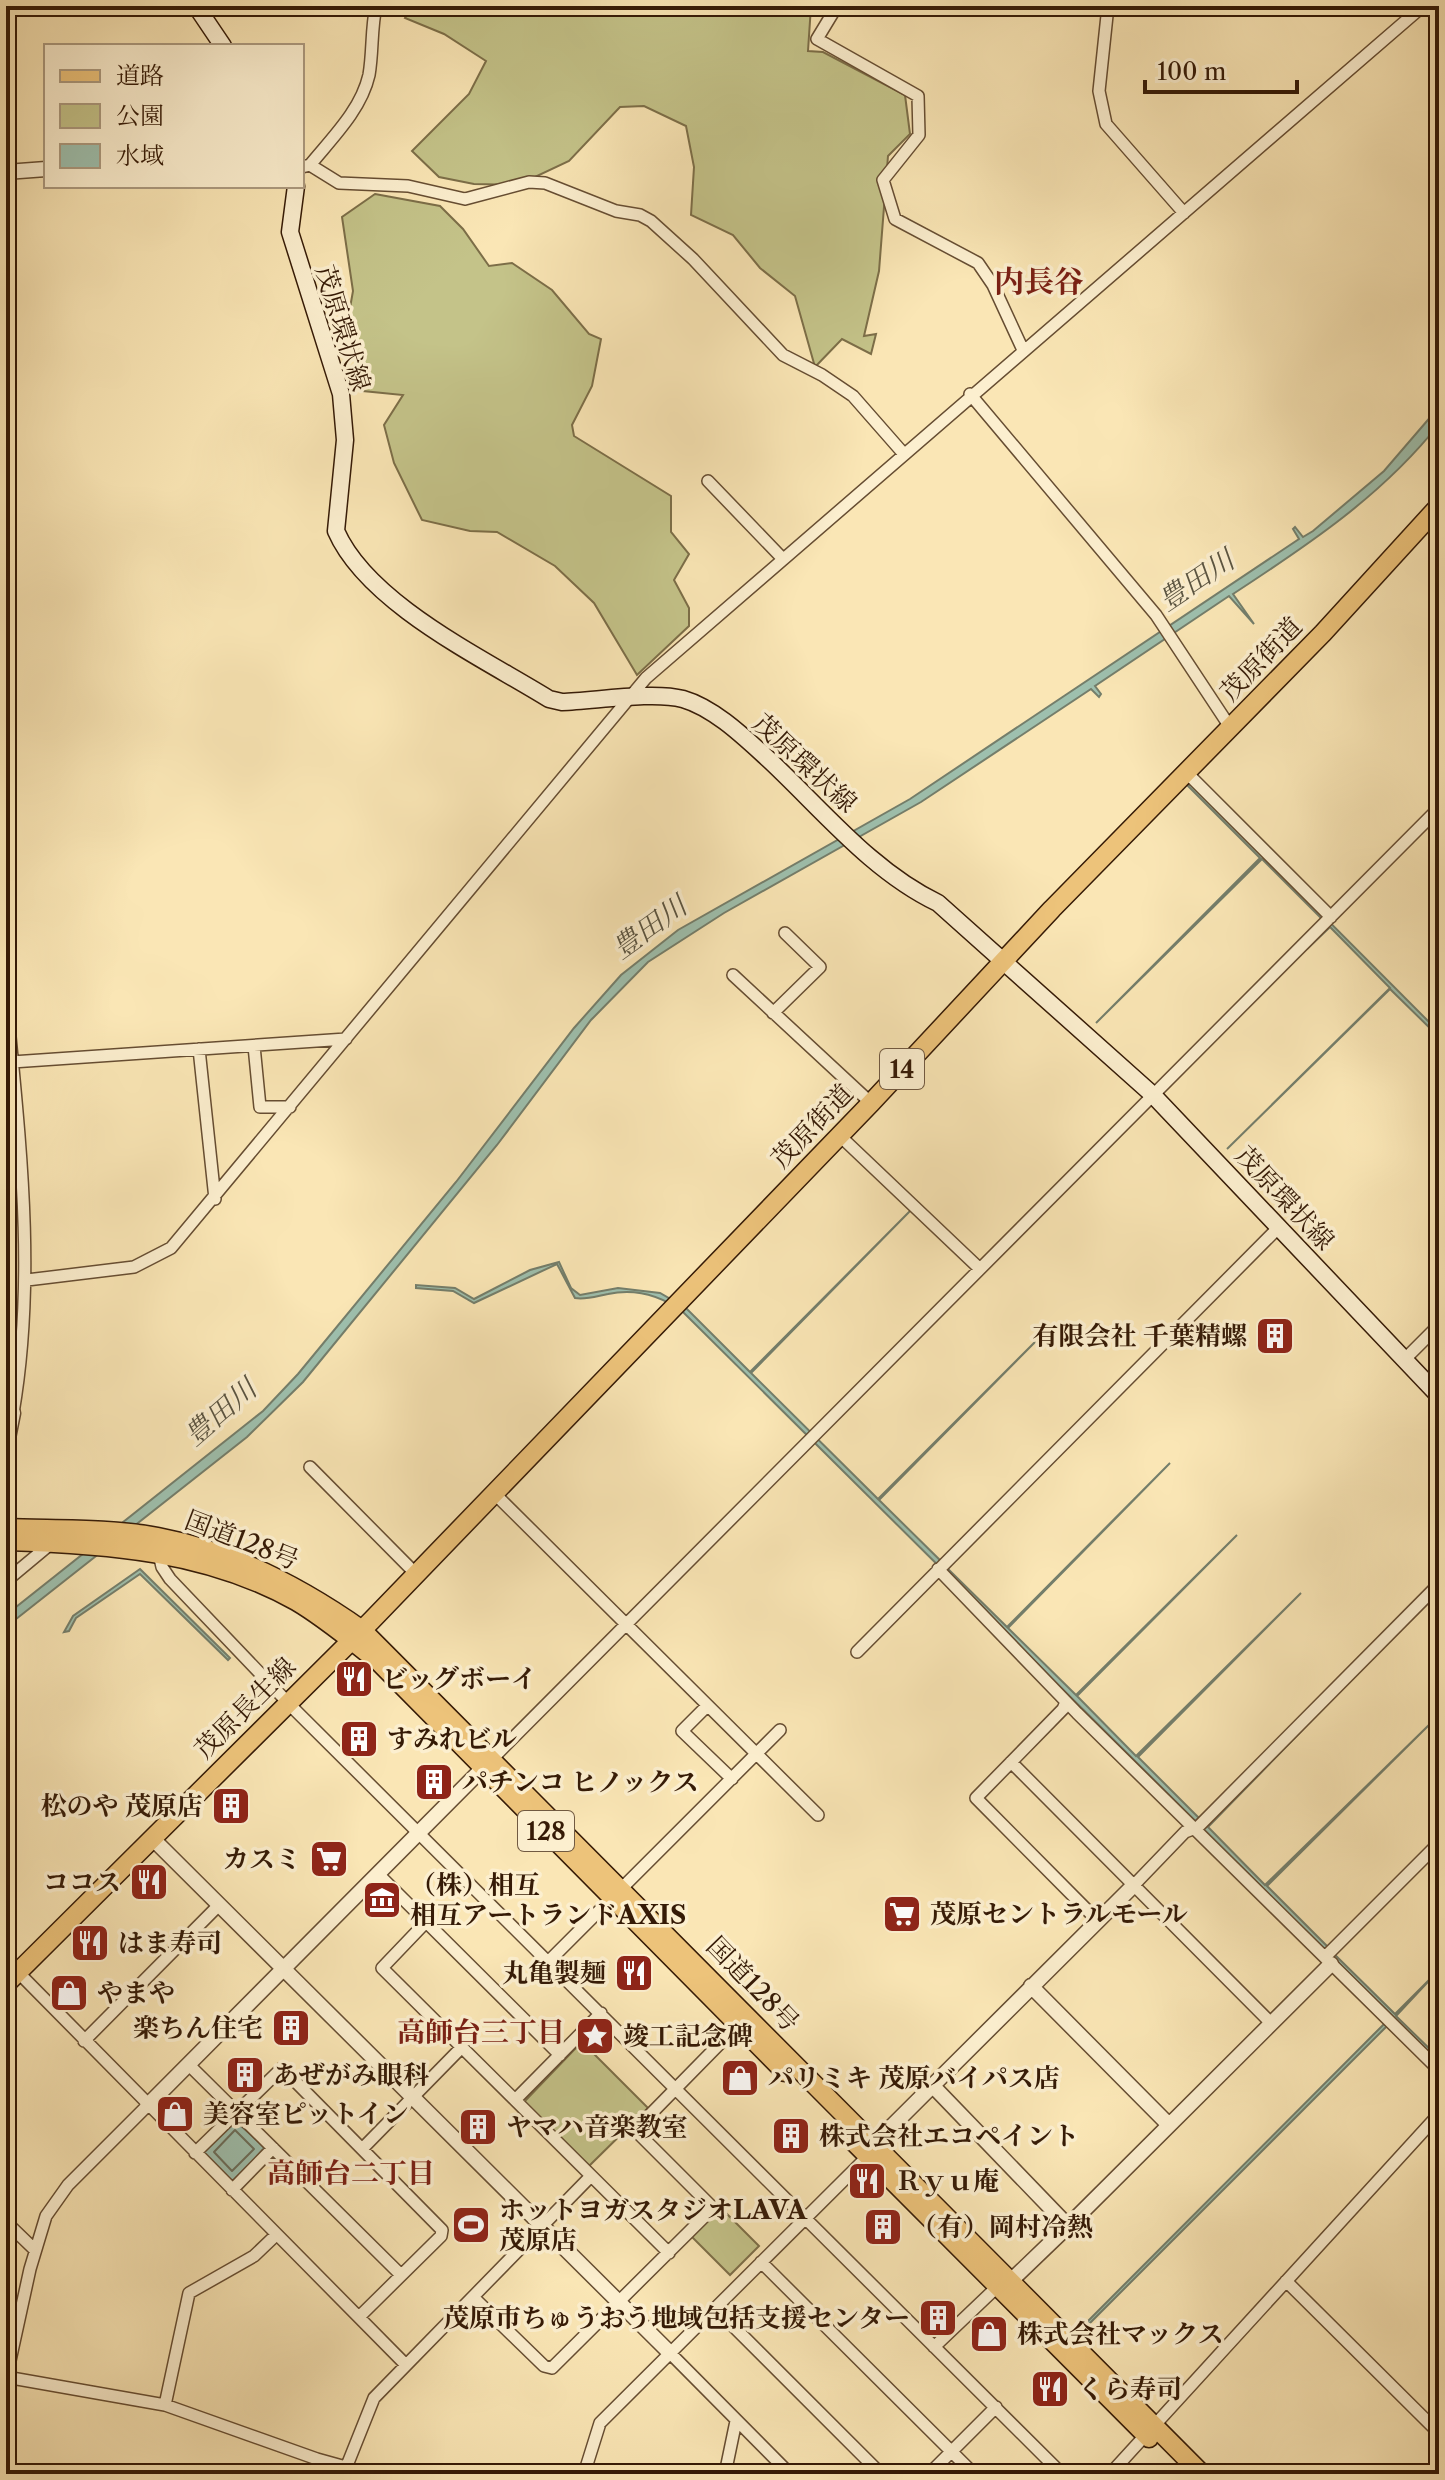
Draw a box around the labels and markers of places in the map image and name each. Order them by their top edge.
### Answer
building icon: 有限会社 千葉精螺 [1254,1315,1296,1357]
place label: 有限会社 千葉精螺 [1032,1320,1247,1352]
restaurant icon: ビッグボーイ [333,1658,375,1700]
place label: ビッグボーイ [382,1663,537,1695]
building icon: すみれビル [338,1718,380,1760]
place label: すみれビル [387,1723,517,1755]
building icon: パチンコ ヒノックス [413,1761,455,1803]
place label: パチンコ ヒノックス [462,1766,699,1798]
building icon: 松のや 茂原店 [210,1785,252,1827]
place label: 松のや 茂原店 [40,1790,203,1822]
supermarket icon: カスミ [308,1838,350,1880]
place label: カスミ [223,1843,301,1875]
restaurant icon: ココス [128,1861,170,1903]
place label: ココス [43,1866,121,1898]
place label: （株）相互 相互アートランドAXIS [410,1869,687,1931]
museum icon: （株）相互 相互アートランドAXIS [361,1879,403,1921]
supermarket icon: 茂原セントラルモール [881,1893,923,1935]
place label: 茂原セントラルモール [930,1898,1188,1930]
restaurant icon: はま寿司 [69,1922,111,1964]
place label: はま寿司 [118,1927,222,1959]
restaurant icon: 丸亀製麺 [613,1952,655,1994]
place label: 丸亀製麺 [502,1957,606,1989]
shop icon: やまや [48,1972,90,2014]
place label: やまや [97,1977,175,2009]
building icon: 楽ちん住宅 [270,2007,312,2049]
place label: 楽ちん住宅 [133,2012,263,2044]
place icon: 竣工記念碑 [574,2015,616,2057]
place label: 竣工記念碑 [623,2020,753,2052]
building icon: あぜがみ眼科 [224,2054,266,2096]
shop icon: パリミキ 茂原バイパス店 [719,2057,761,2099]
place label: あぜがみ眼科 [273,2059,429,2091]
place label: パリミキ 茂原バイパス店 [768,2062,1060,2094]
shop icon: 美容室ピットイン [154,2093,196,2135]
place label: 美容室ピットイン [203,2098,409,2130]
building icon: ヤマハ音楽教室 [457,2106,499,2148]
place label: ヤマハ音楽教室 [506,2111,688,2143]
building icon: 株式会社エコペイント [770,2115,812,2157]
place label: 株式会社エコペイント [819,2120,1079,2152]
restaurant icon: Ｒｙｕ庵 [846,2160,888,2202]
place label: Ｒｙｕ庵 [895,2165,999,2197]
place label: ホットヨガスタジオLAVA 茂原店 [499,2194,808,2256]
sports icon: ホットヨガスタジオLAVA 茂原店 [450,2204,492,2246]
building icon: （有）岡村冷熱 [862,2206,904,2248]
place label: （有）岡村冷熱 [911,2211,1093,2243]
building icon: 茂原市ちゅうおう地域包括支援センター [917,2297,959,2339]
place label: 茂原市ちゅうおう地域包括支援センター [443,2302,910,2334]
shop icon: 株式会社マックス [968,2313,1010,2355]
place label: 株式会社マックス [1017,2318,1224,2350]
restaurant icon: くら寿司 [1029,2368,1071,2410]
place label: くら寿司 [1078,2373,1182,2405]

